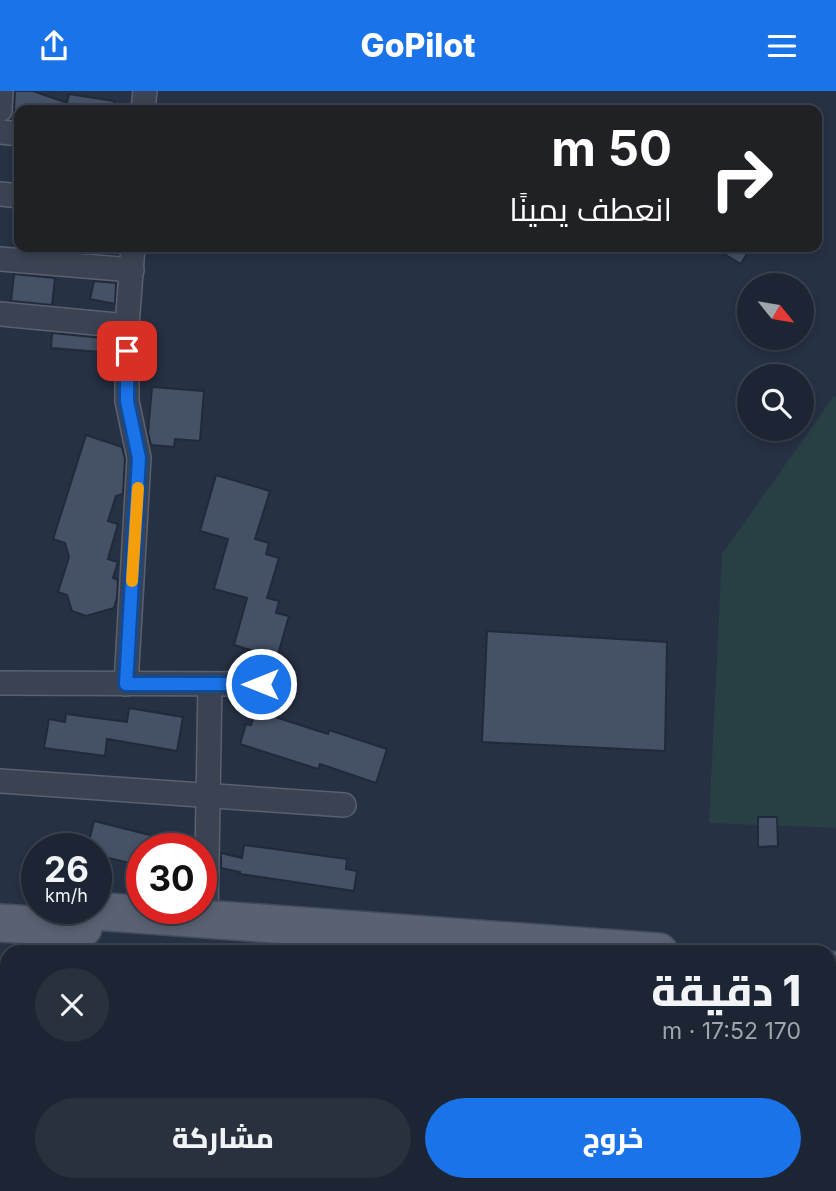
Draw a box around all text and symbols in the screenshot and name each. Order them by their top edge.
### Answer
text: GoPilot [361,26,475,65]
icon: share [35,27,73,65]
icon: menu [763,27,801,65]
text: 50 m [551,119,672,178]
icon: right [696,133,787,224]
text: انعطف يمينًا [509,190,672,229]
north arrow [737,273,814,350]
map controls [737,273,814,441]
pin [97,321,157,381]
icon: arrive [108,332,146,370]
button: search [737,364,814,441]
position arrow [224,647,298,721]
speed limit sign: 30 [126,833,217,924]
text: 26 [44,848,89,890]
text: km/h [45,885,88,906]
text: 1 دقيقة [651,965,801,1016]
button: close [35,968,109,1042]
text: 170 m · 17:52 [662,1017,801,1045]
button: مشاركة [35,1098,411,1178]
button: خروج [425,1098,801,1178]

